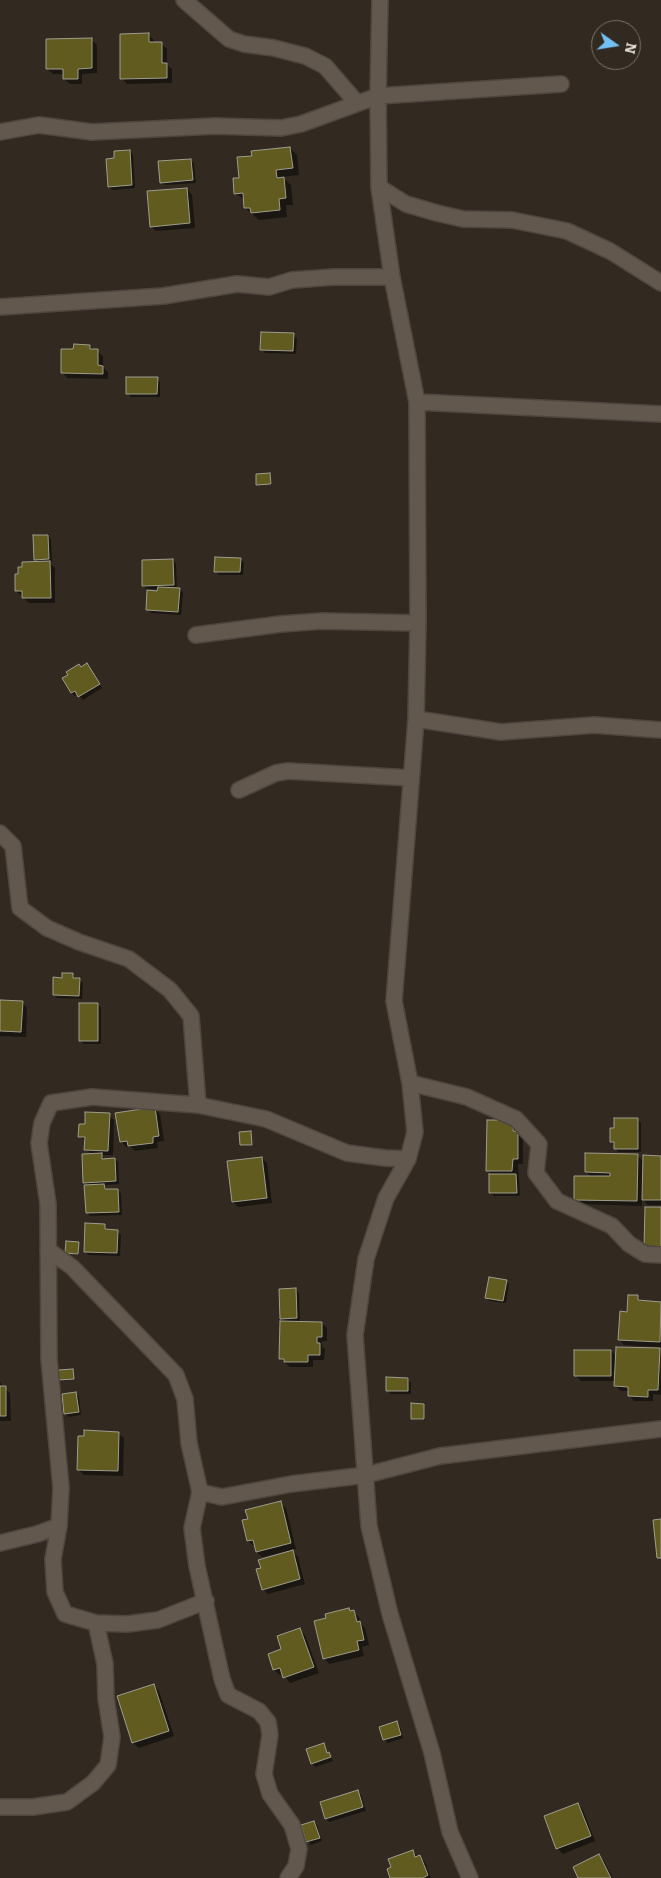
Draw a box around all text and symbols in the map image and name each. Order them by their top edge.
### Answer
north arrow [591,20,641,70]
text: N [621,41,640,55]

